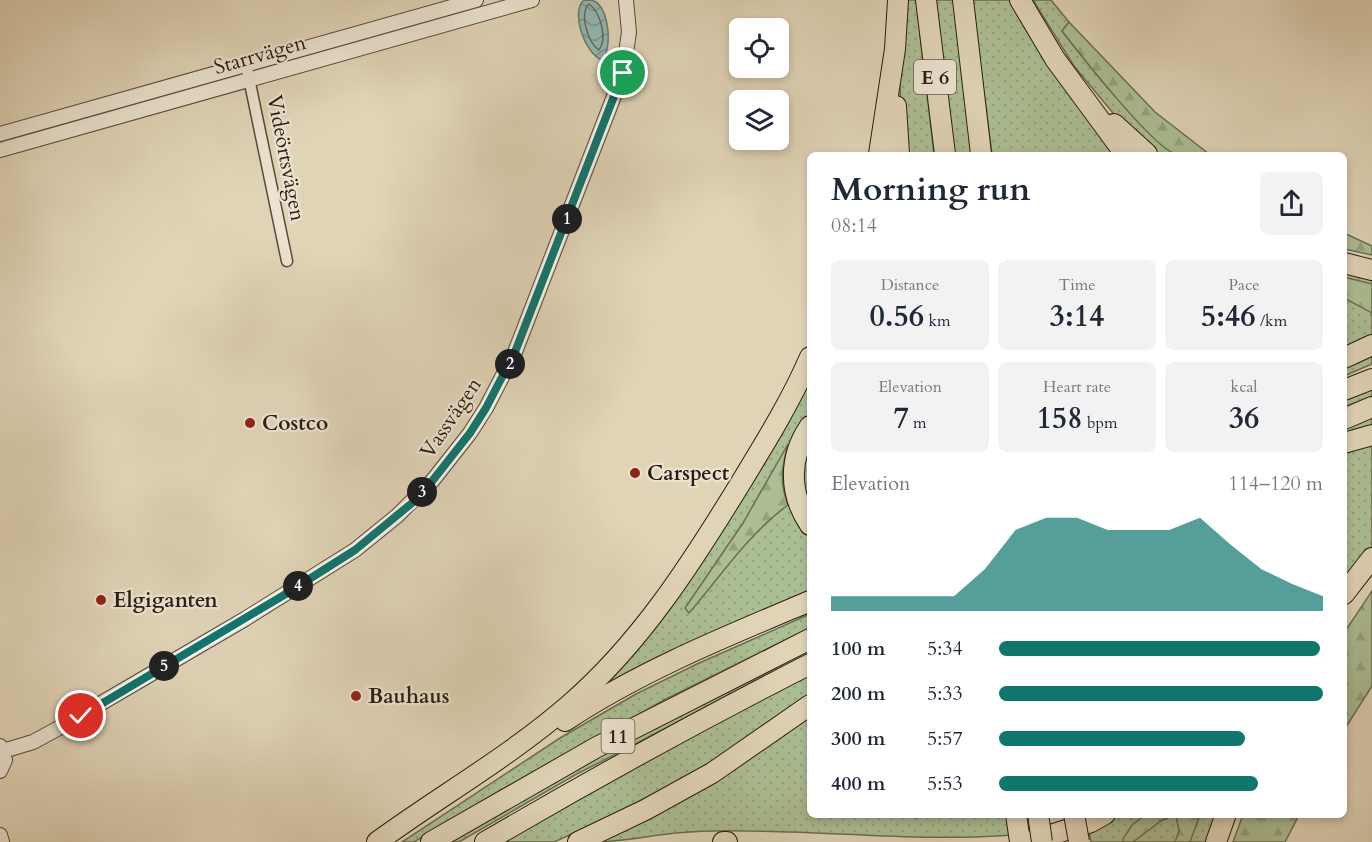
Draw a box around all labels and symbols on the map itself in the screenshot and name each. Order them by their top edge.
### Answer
street label: Starrvägen [211,28,310,82]
pin [597,47,648,98]
road number: E 6 [914,60,956,94]
street label: Videörtsvägen [260,92,312,224]
pin: 1 [552,204,582,234]
pin: 2 [495,349,525,379]
street label: Vassvägen [413,372,489,464]
place label: Costco [262,409,328,438]
marker: Costco [243,416,257,430]
place label: Carspect [647,459,730,488]
marker: Carspect [628,466,642,480]
pin: 3 [407,477,437,507]
pin: 4 [283,571,313,601]
place label: Elgiganten [113,586,218,615]
marker: Elgiganten [94,593,108,607]
pin: 5 [149,651,179,681]
place label: Bauhaus [368,682,450,711]
marker: Bauhaus [349,689,363,703]
pin [55,690,106,741]
road number: 11 [602,719,634,753]

